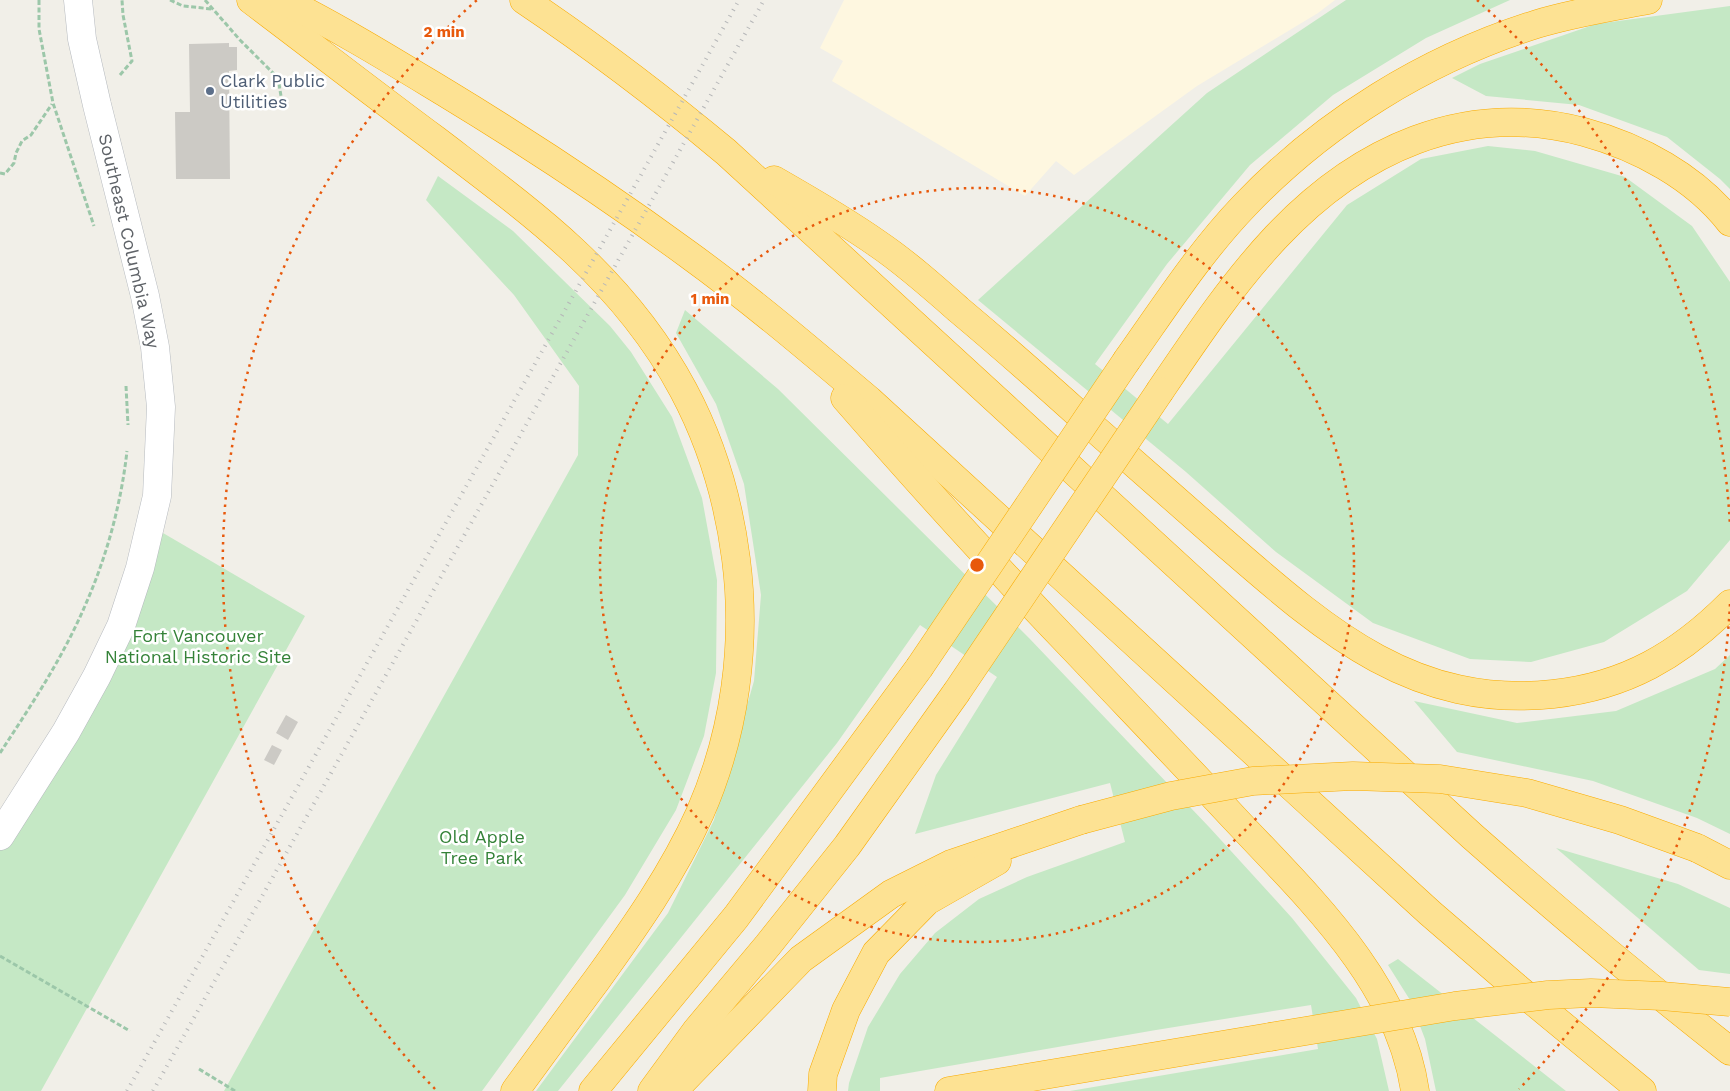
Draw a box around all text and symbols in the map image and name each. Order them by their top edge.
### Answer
text: 2 min [423,23,465,41]
place label: Clark Public Utilities [220,70,325,112]
marker: Clark Public Utilities [204,85,216,97]
street label: Southeast Columbia Way [95,131,165,351]
text: 1 min [691,290,729,308]
centre of rings [968,556,986,574]
park label: Fort Vancouver National Historic Site [105,625,291,667]
park label: Old Apple Tree Park [439,826,525,868]

